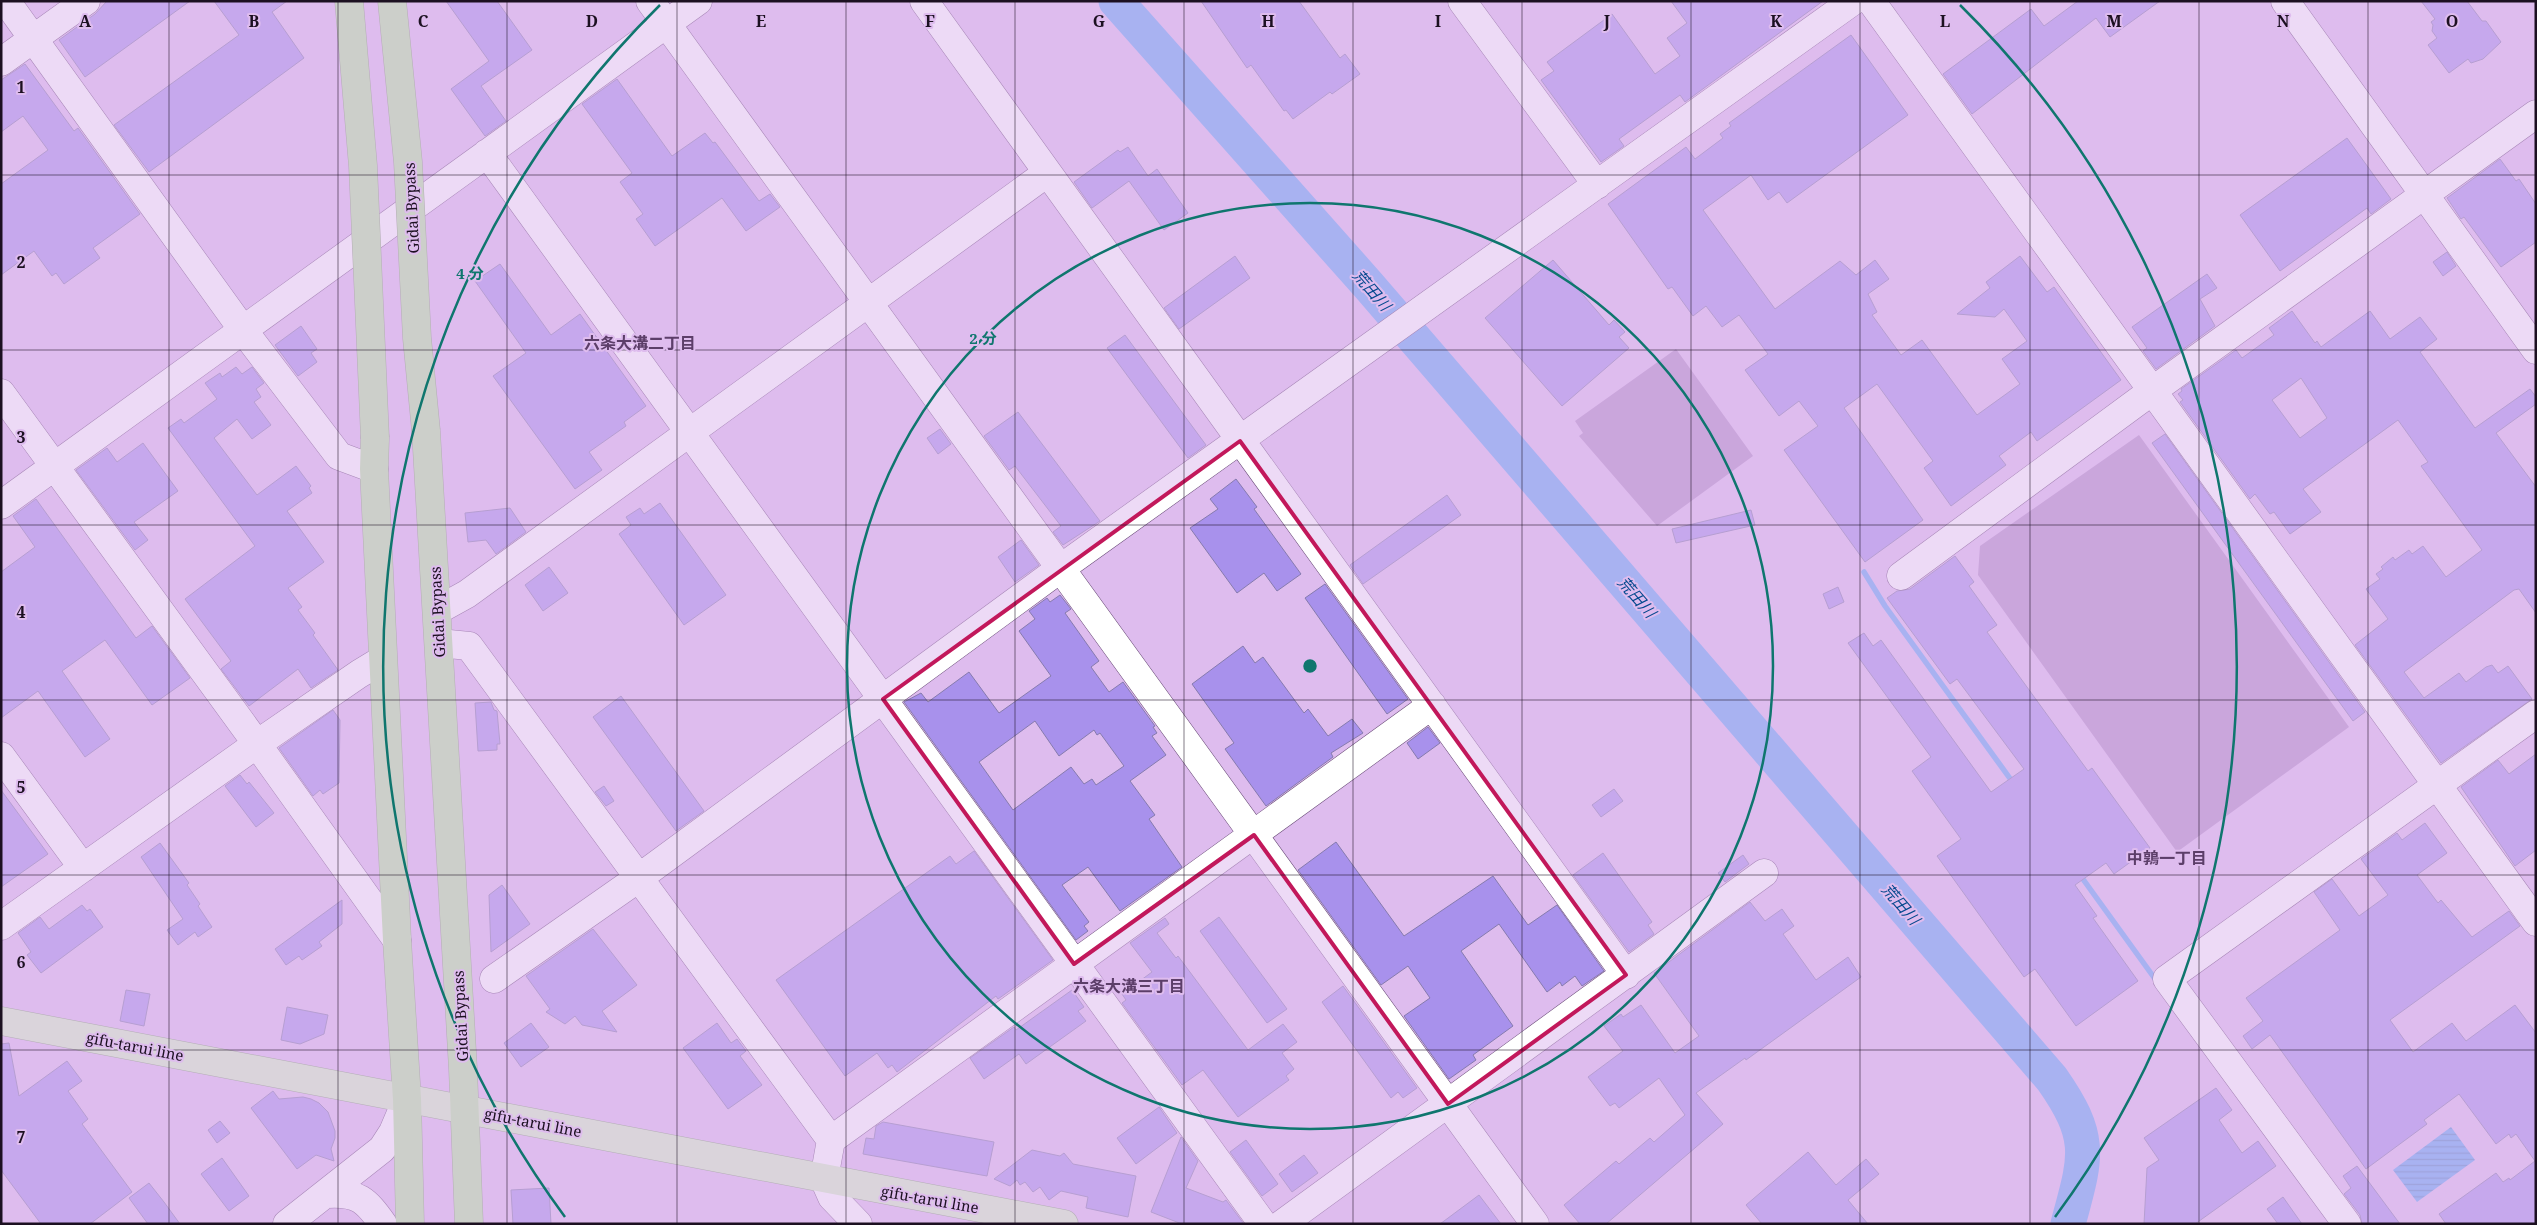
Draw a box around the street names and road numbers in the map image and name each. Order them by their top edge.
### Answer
street label: Gidai Bypass [399,162,423,254]
street label: Gidai Bypass [425,566,449,658]
street label: Gidai Bypass [448,970,472,1062]
street label: gifu-tarui line [85,1027,185,1065]
street label: gifu-tarui line [483,1103,583,1141]
street label: gifu-tarui line [880,1181,980,1217]

